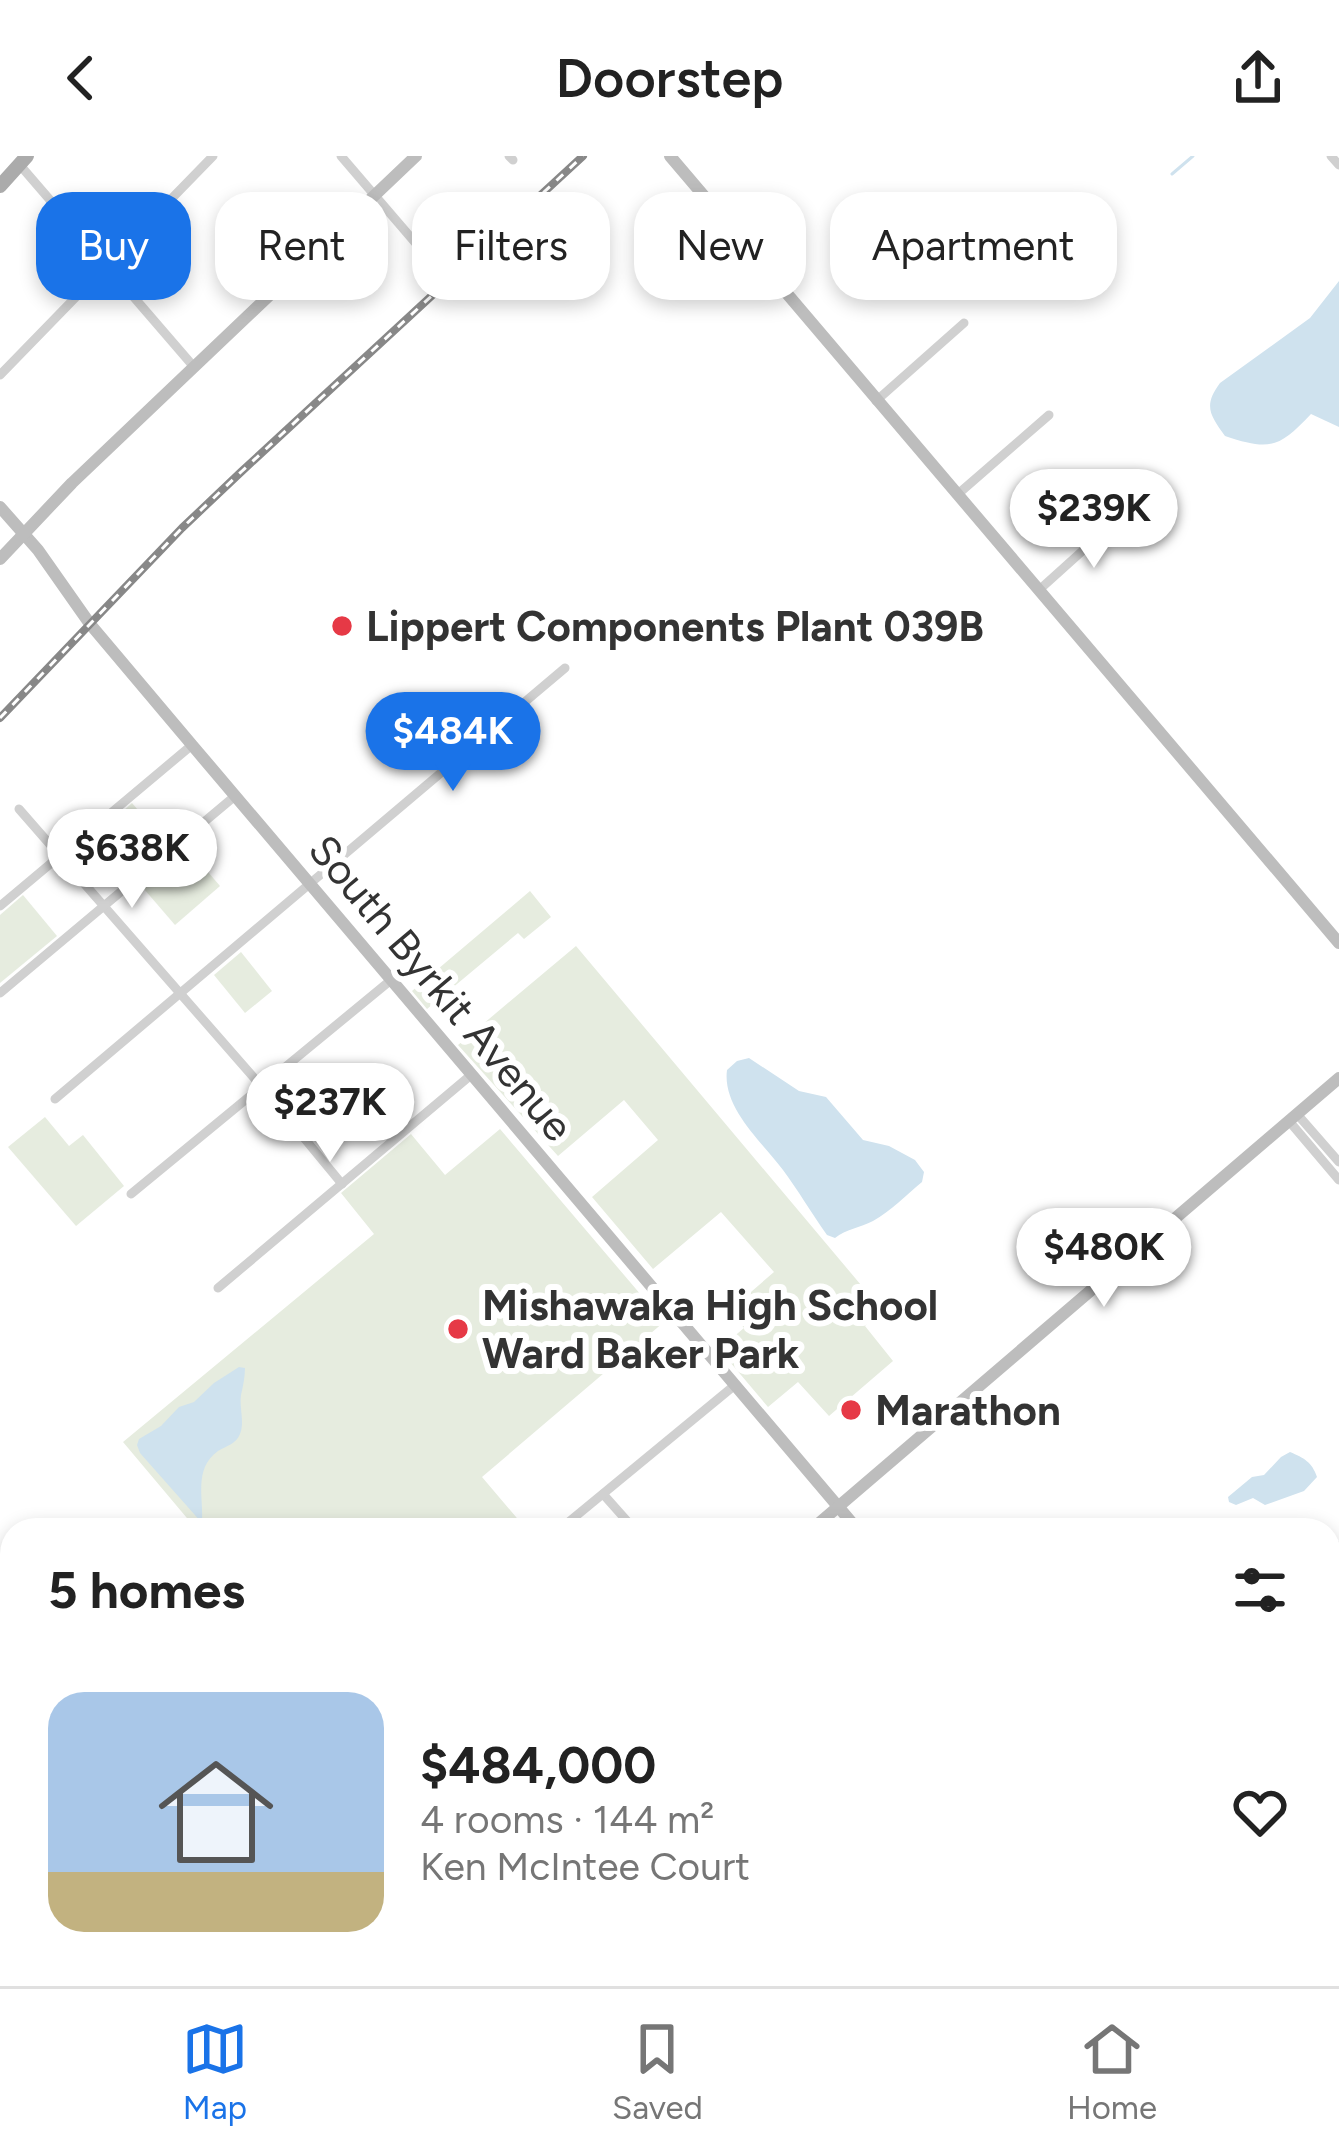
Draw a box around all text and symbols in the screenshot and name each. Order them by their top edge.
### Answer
icon: back [48,45,114,111]
icon: share [1225,45,1291,111]
text: Doorstep [556,46,783,111]
chip: Buy [36,192,191,300]
chip: Rent [215,192,388,300]
chip: Filters [412,192,610,300]
chip: New [634,192,806,300]
chip: Apartment [830,192,1117,300]
pin: $239K [1010,469,1178,571]
text: $239K [1037,484,1151,531]
place label: Lippert Components Plant 039B [366,601,984,652]
marker: Lippert Components Plant 039B [329,613,355,639]
pin: $484K [369,692,537,794]
text: $484K [393,707,513,754]
pin: $638K [48,809,216,911]
text: $638K [74,824,190,871]
street label: South Byrkit Avenue [298,825,584,1151]
pin: $237K [246,1063,414,1165]
text: $237K [273,1078,387,1125]
pin: $480K [1020,1208,1188,1310]
text: $480K [1043,1223,1165,1270]
place label: Mishawaka High School Ward Baker Park [482,1280,938,1379]
marker: Mishawaka High School Ward Baker Park [445,1316,471,1342]
place label: Marathon [875,1385,1061,1436]
marker: Marathon [838,1397,864,1423]
icon: filters [1227,1557,1293,1623]
text: 5 homes [48,1560,245,1621]
text: $484,000 [420,1735,656,1796]
icon: home [144,1740,288,1884]
icon: heart [1227,1779,1293,1845]
text: 4 rooms · 144 m² [420,1796,714,1843]
text: Ken McIntee Court [420,1843,750,1890]
tab: Map [182,2016,248,2127]
tab: Saved [612,2016,703,2127]
tab: Home [1067,2016,1157,2127]

